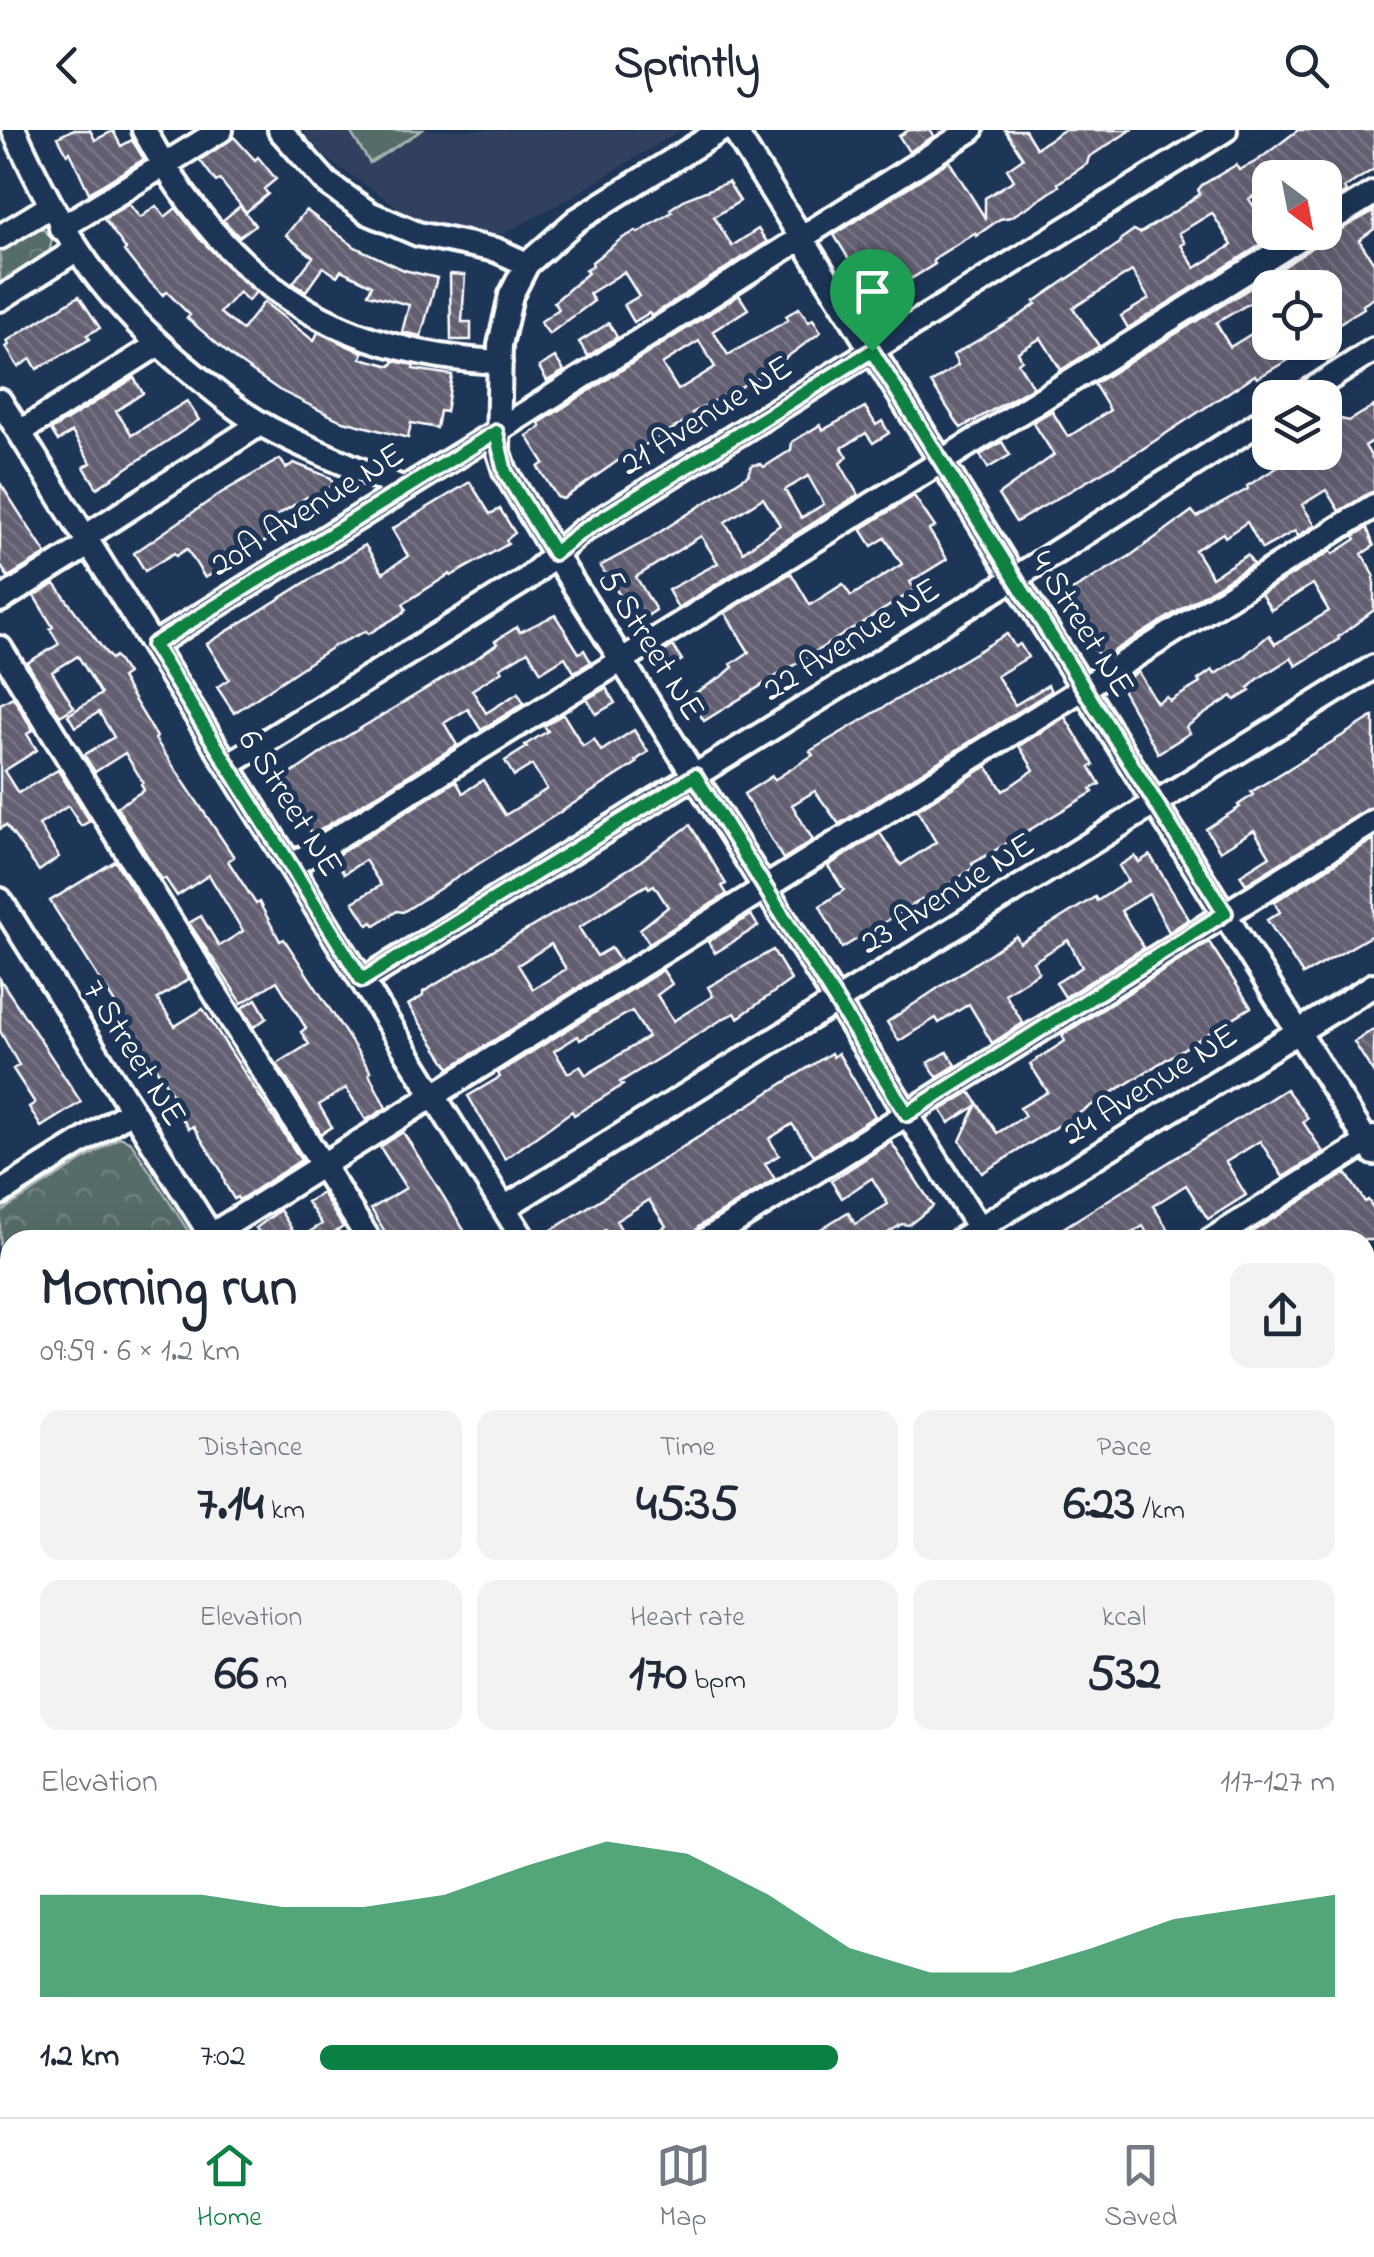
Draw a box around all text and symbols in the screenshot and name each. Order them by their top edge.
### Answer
text: Sprintly [614,32,760,98]
icon: back [40,38,95,93]
icon: search [1279,38,1334,93]
north arrow [1252,160,1342,250]
map controls [1252,160,1342,470]
pin [830,249,915,352]
icon: arrive [845,264,900,319]
button: locate [1252,270,1342,360]
street label: 21 Avenue NE [610,344,803,490]
button: layers [1252,380,1342,470]
street label: 20A Avenue NE [201,431,415,591]
street label: 4 Street NE [1016,541,1146,708]
street label: 5 Street NE [583,560,717,732]
street label: 22 Avenue NE [753,566,951,716]
street label: 6 Street NE [223,720,355,888]
street label: 23 Avenue NE [850,821,1046,969]
street label: 7 Street NE [68,970,198,1137]
street label: 24 Avenue NE [1053,1012,1249,1160]
text: Morning run [40,1251,297,1331]
button: share [1230,1263,1335,1368]
text: 09:59 · 6 × 1.2 km [40,1329,240,1376]
text: Distance [199,1428,302,1469]
text: Time [660,1428,715,1469]
text: Pace [1097,1428,1151,1469]
text: 7.14 [197,1469,264,1542]
text: 45:35 [636,1469,739,1542]
text: 6:23 [1063,1469,1135,1542]
text: km [264,1491,305,1532]
text: /km [1135,1491,1185,1532]
text: Elevation [199,1598,302,1639]
text: Heart rate [630,1598,745,1639]
text: kcal [1102,1598,1146,1639]
text: 66 [214,1639,258,1712]
text: 170 [629,1639,687,1712]
text: 532 [1087,1639,1161,1712]
text: m [258,1661,287,1702]
text: bpm [687,1661,746,1702]
text: Elevation [40,1760,158,1807]
text: 117–127 m [1220,1760,1335,1807]
text: 1.2 km [40,2034,119,2081]
text: 7:02 [200,2034,246,2081]
tab: Home [197,2138,262,2239]
tab: Map [656,2138,711,2239]
tab: Saved [1104,2138,1177,2239]

